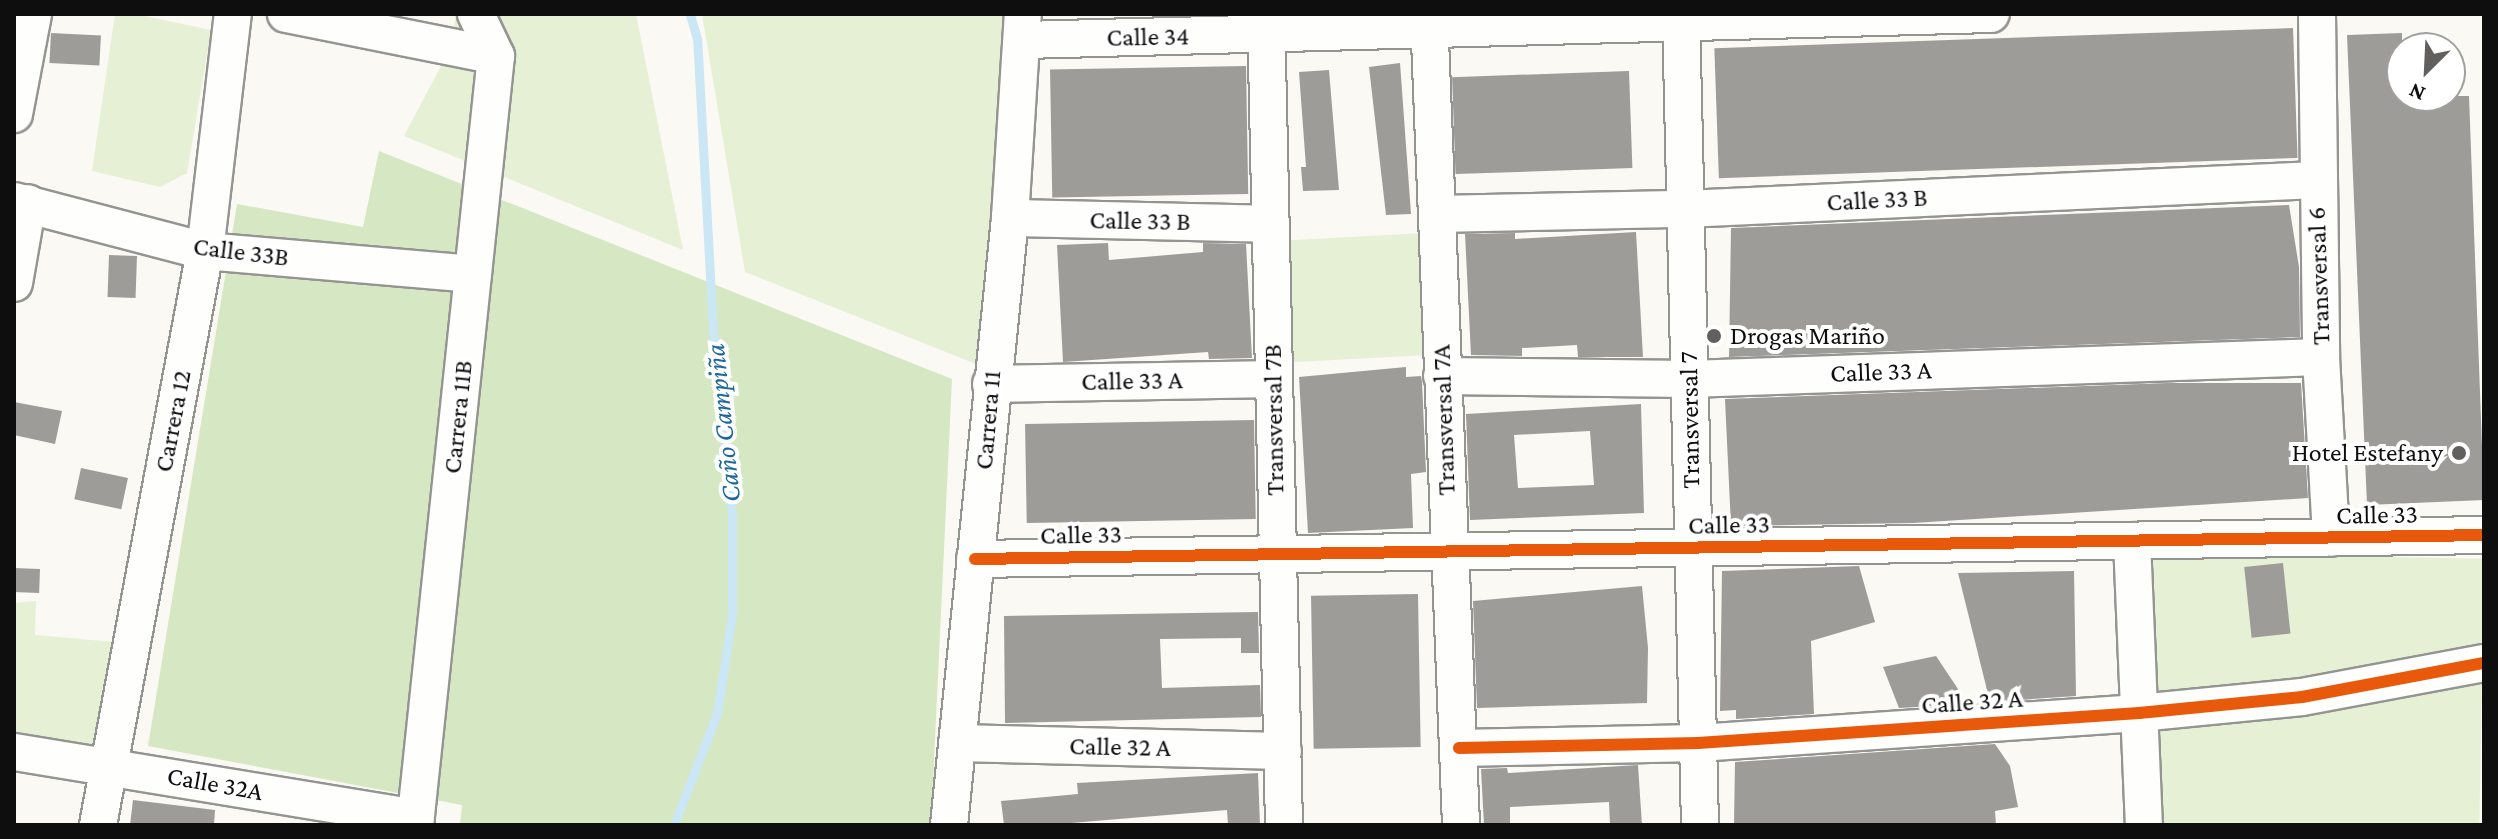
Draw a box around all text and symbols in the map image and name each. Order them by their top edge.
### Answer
street label: Calle 34 [1106,21,1190,53]
north arrow [2386,32,2466,112]
text: N [2405,78,2429,107]
street label: Calle 33 B [1826,182,1928,218]
street label: Calle 33 B [1089,205,1191,237]
street label: Transversal 6 [2301,206,2337,346]
street label: Calle 33B [191,231,291,273]
place label: Drogas Mariño [1730,320,1885,352]
marker: Drogas Mariño [1705,327,1723,345]
water label: Caño Campiña [698,342,748,504]
street label: Transversal 7B [1257,344,1291,496]
street label: Transversal 7A [1426,344,1462,496]
street label: Transversal 7 [1673,351,1707,489]
street label: Calle 33 A [1830,355,1932,389]
street label: Carrera 11B [437,359,479,475]
street label: Calle 33 A [1081,365,1183,397]
street label: Carrera 12 [148,367,198,475]
street label: Carrera 11 [968,369,1008,471]
place label: Hotel Estefany [2292,437,2443,469]
marker: Hotel Estefany [2450,444,2468,462]
street label: Calle 33 [2336,499,2418,531]
street label: Calle 33 [1688,509,1770,541]
street label: Calle 33 [1040,519,1122,551]
street label: Calle 32 A [1920,683,2024,721]
street label: Calle 32 A [1069,731,1171,763]
street label: Calle 32A [165,760,265,808]

